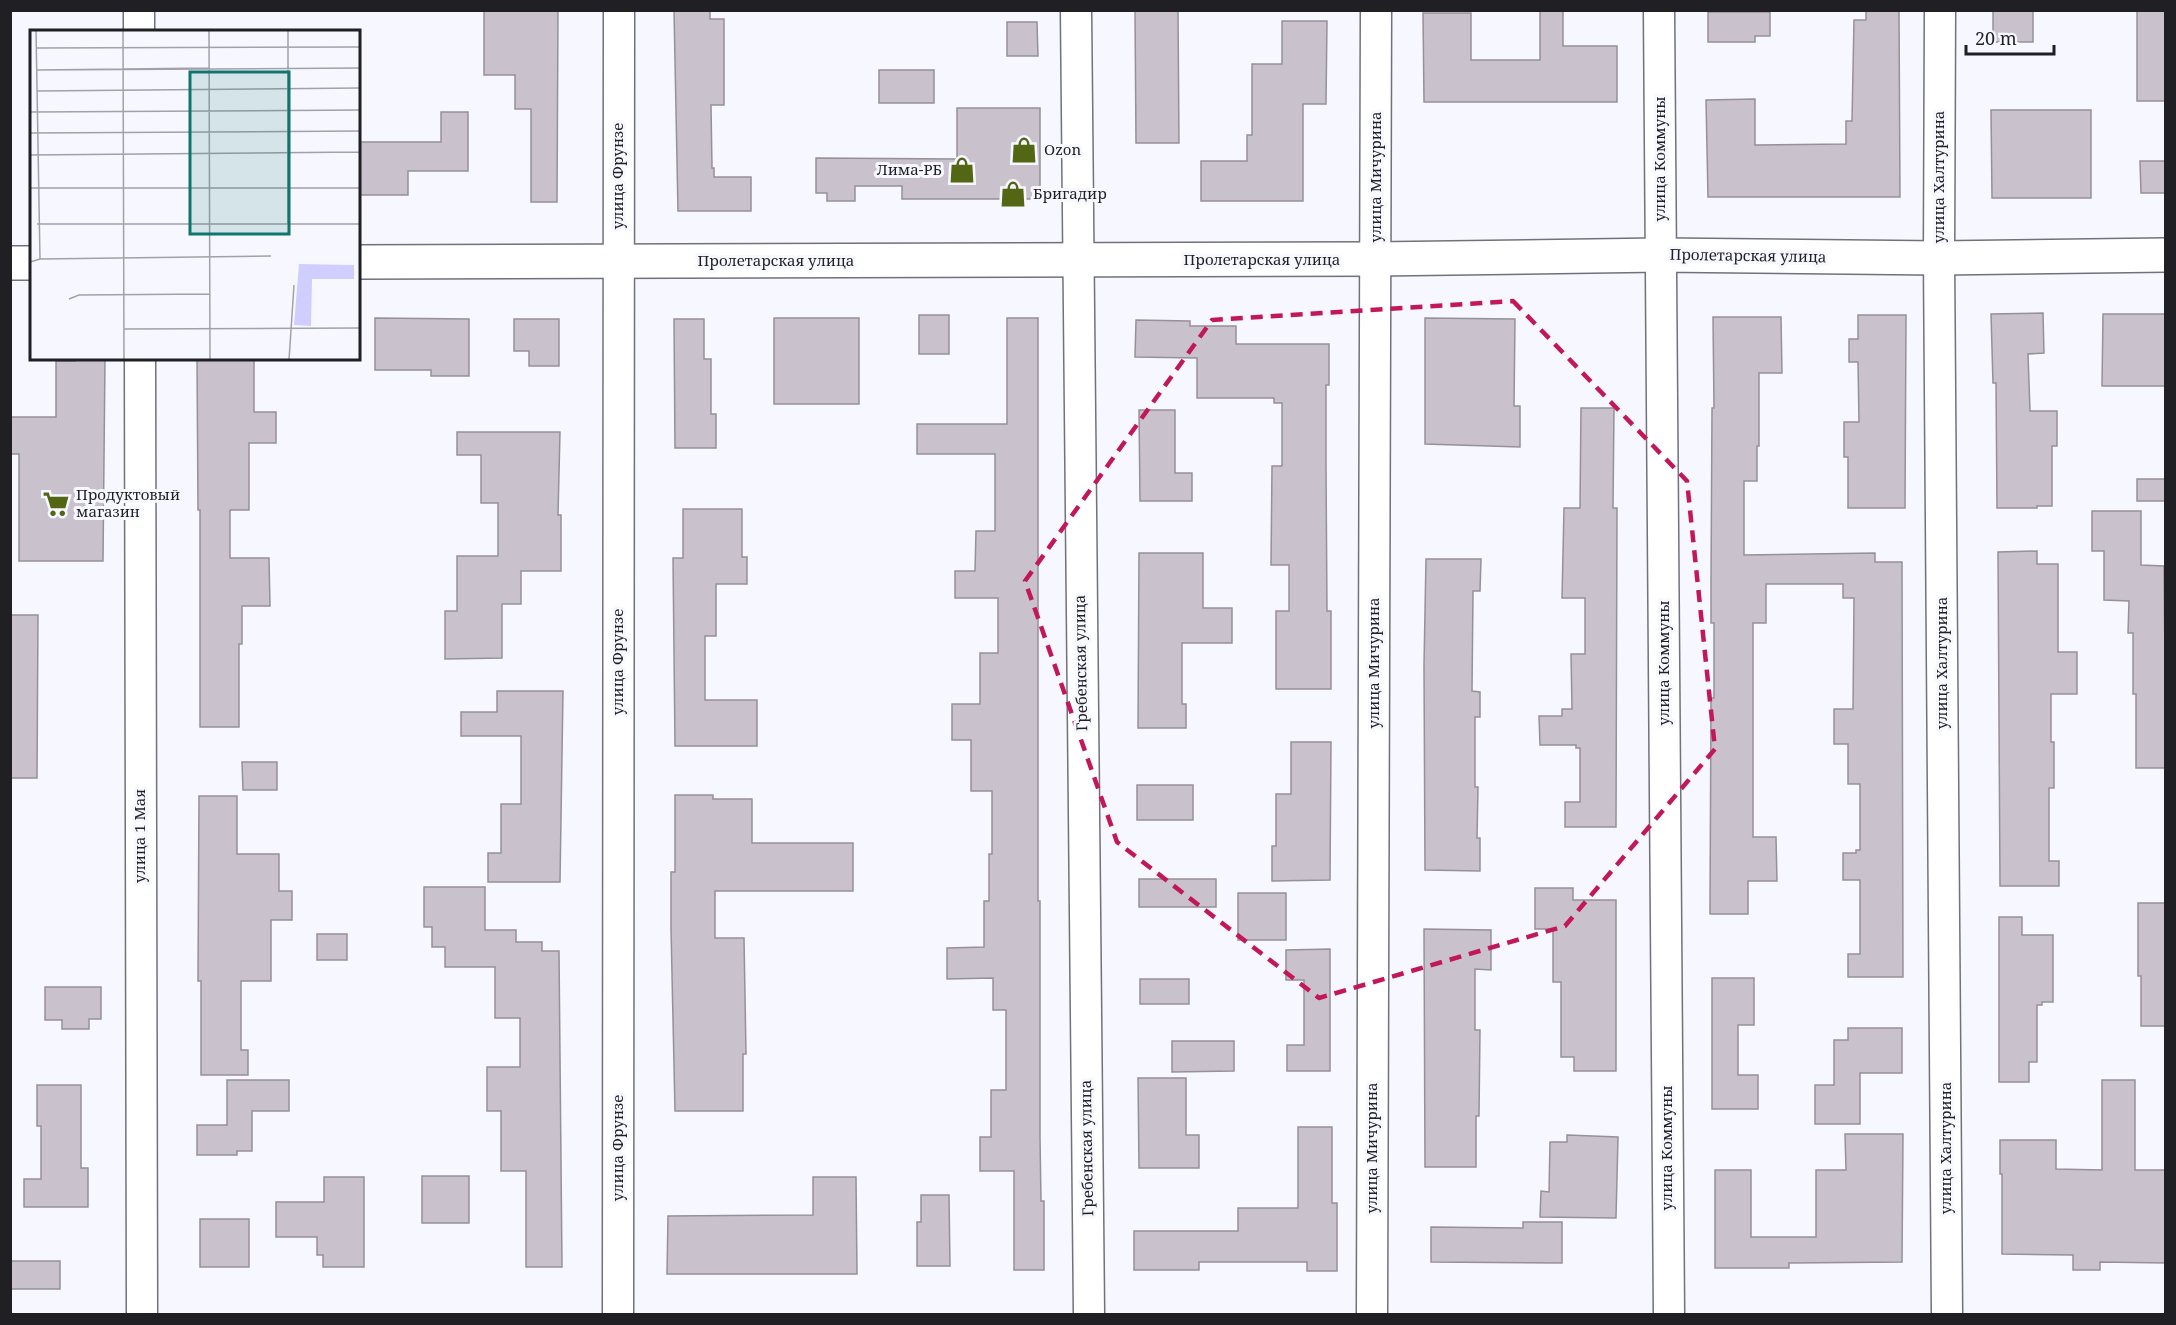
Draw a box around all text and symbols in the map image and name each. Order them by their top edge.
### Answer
scale bar [1966,18,2054,56]
text: 20 m [1975,26,2017,50]
inset map [30,30,360,360]
street label: улица Коммуны [1649,96,1669,222]
street label: улица Халтурина [1928,111,1948,243]
street label: улица Мичурина [1365,112,1385,242]
street label: улица Фрунзе [607,123,627,229]
shop icon: Ozon [1009,135,1039,165]
place label: Ozon [1044,139,1081,159]
shop icon: Лима-РБ [947,155,977,185]
place label: Лима-РБ [877,159,942,179]
shop icon: Бригадир [998,179,1028,209]
place label: Бригадир [1033,183,1107,203]
street label: Пролетарская улица [1669,244,1827,266]
street label: Пролетарская улица [1184,249,1340,269]
street label: Пролетарская улица [698,250,854,270]
place label: Продуктовый магазин [76,484,180,521]
supermarket icon: Продуктовый магазин [41,489,71,519]
street label: Гребенская улица [1069,595,1091,731]
street label: улица Халтурина [1931,597,1951,729]
street label: улица Мичурина [1363,598,1383,728]
street label: улица Коммуны [1653,600,1673,726]
street label: улица Фрунзе [607,609,627,715]
street label: улица 1 Мая [129,789,149,883]
street label: Гребенская улица [1075,1080,1097,1216]
street label: улица Халтурина [1935,1082,1955,1214]
street label: улица Мичурина [1361,1083,1381,1213]
street label: улица Коммуны [1656,1085,1676,1211]
street label: улица Фрунзе [607,1095,627,1201]

